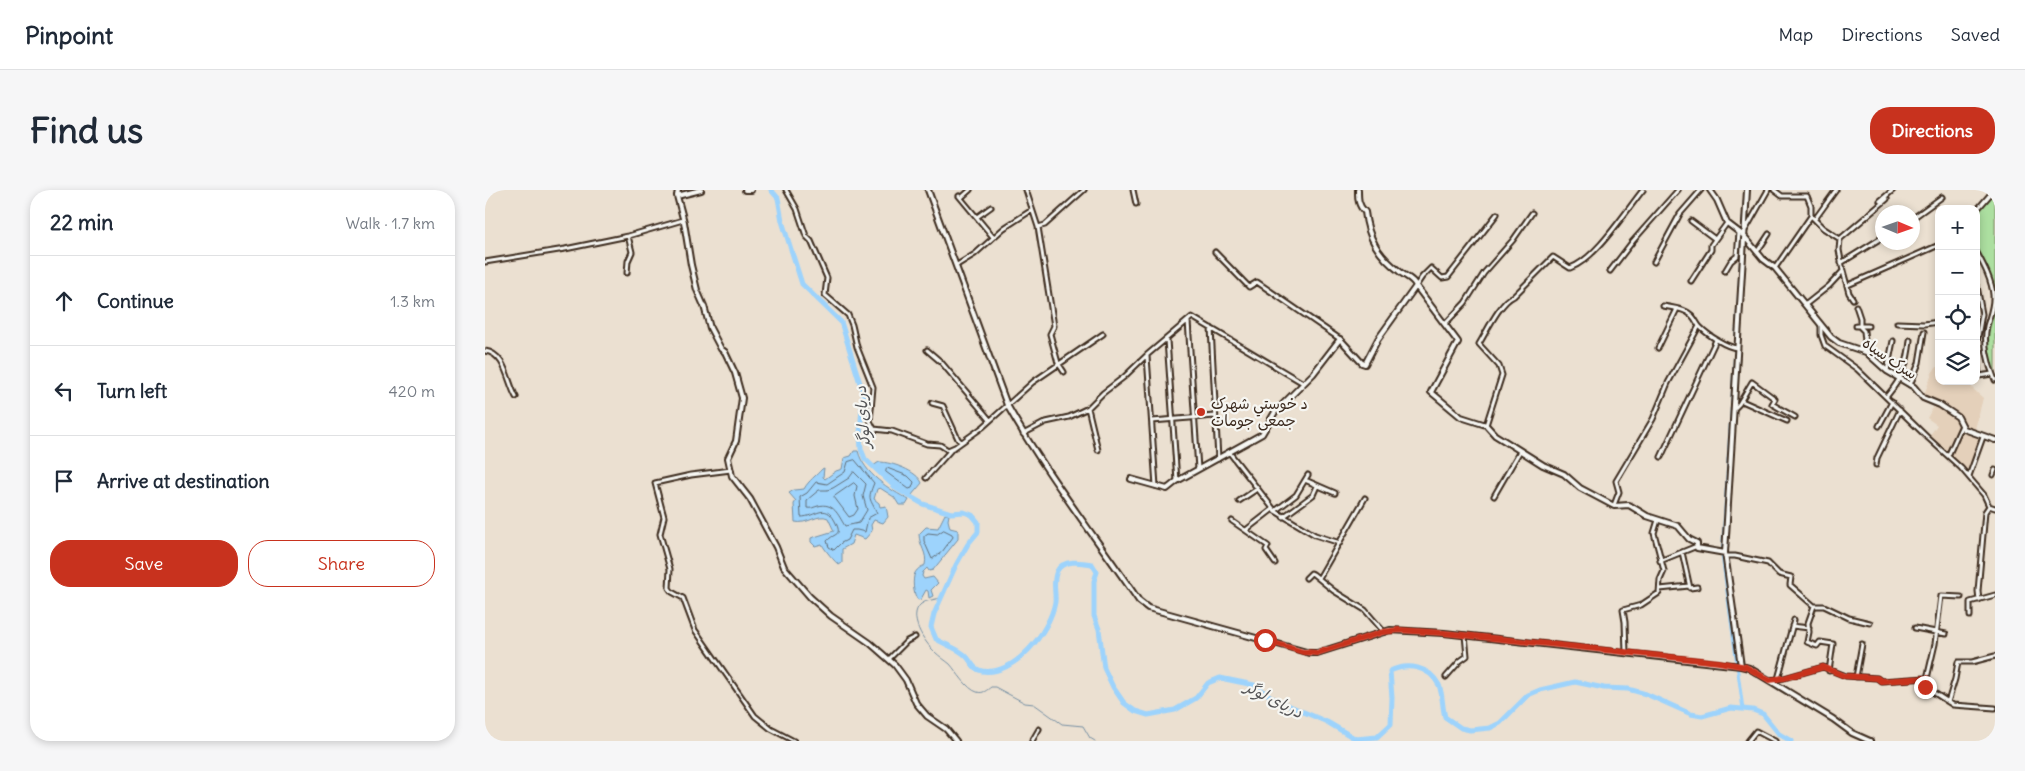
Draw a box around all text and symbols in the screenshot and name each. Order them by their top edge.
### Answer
text: Pinpoint [25,20,113,50]
text: Map [1778,23,1813,46]
text: Directions [1841,23,1923,46]
text: Saved [1951,23,2000,46]
button: Directions [1870,107,1995,154]
text: Find us [30,108,143,152]
north arrow [1875,205,1920,250]
map controls [1935,205,1980,385]
button: + [1935,205,1980,250]
text: 22 min [50,209,113,236]
text: Walk · 1.7 km [345,213,435,233]
button: − [1935,250,1980,295]
icon: ahead [50,287,78,315]
text: Continue [97,289,174,313]
text: 1.3 km [390,291,435,311]
button: locate [1935,295,1980,340]
street label: سرک سیاه [1859,333,1921,383]
button: layers [1935,340,1980,385]
icon: left [50,377,78,405]
text: Turn left [97,379,167,403]
text: 420 m [389,381,435,401]
water label: دریای لوگر [850,385,875,451]
place label: د خوستي شهرک جمعی جومات [1211,394,1308,431]
marker: د خوستي شهرک جمعی جومات [1195,406,1207,418]
icon: arrive [50,467,78,495]
text: Arrive at destination [97,469,270,493]
button: Save [50,540,238,587]
button: Share [248,540,435,587]
route start [1254,629,1277,652]
water label: دریای لوگر [1239,675,1307,723]
route end [1914,676,1937,699]

